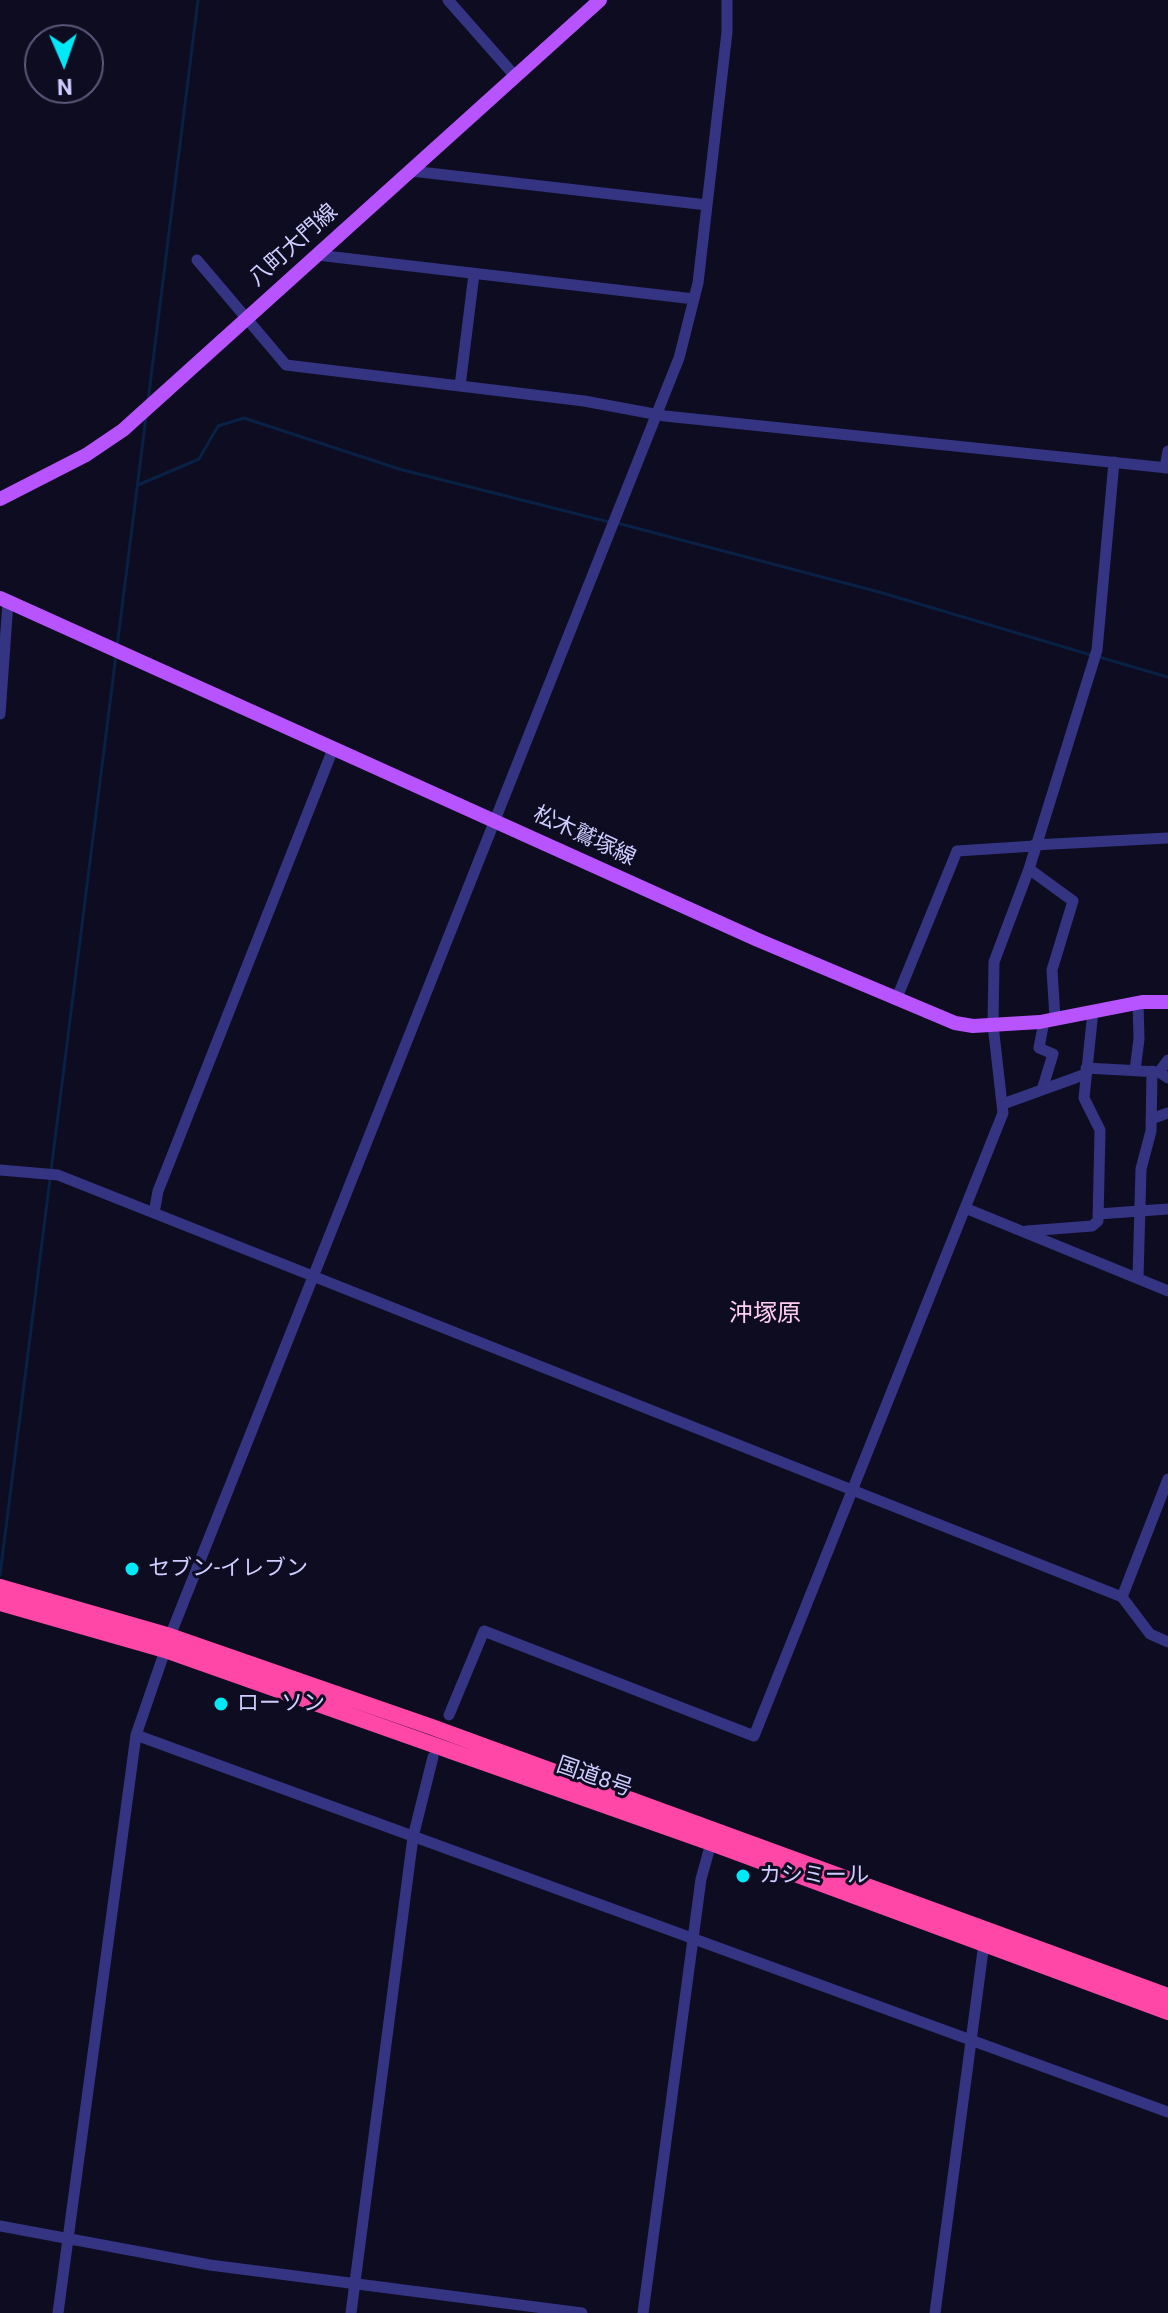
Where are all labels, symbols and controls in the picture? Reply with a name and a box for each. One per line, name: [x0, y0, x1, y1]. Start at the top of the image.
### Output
north arrow: [24, 24, 104, 104]
text: N: [57, 74, 73, 99]
street label: 八町大門線: [244, 199, 344, 293]
street label: 松木鷲塚線: [529, 802, 639, 872]
district label: 沖塚原: [729, 1301, 801, 1329]
place label: セブン-イレブン: [148, 1556, 308, 1582]
marker: セブン-イレブン: [123, 1560, 141, 1578]
place label: ローソン: [237, 1691, 325, 1717]
marker: ローソン: [212, 1695, 230, 1713]
street label: 国道8号: [553, 1753, 635, 1803]
place label: カシミール: [759, 1863, 869, 1889]
marker: カシミール: [734, 1867, 752, 1885]

